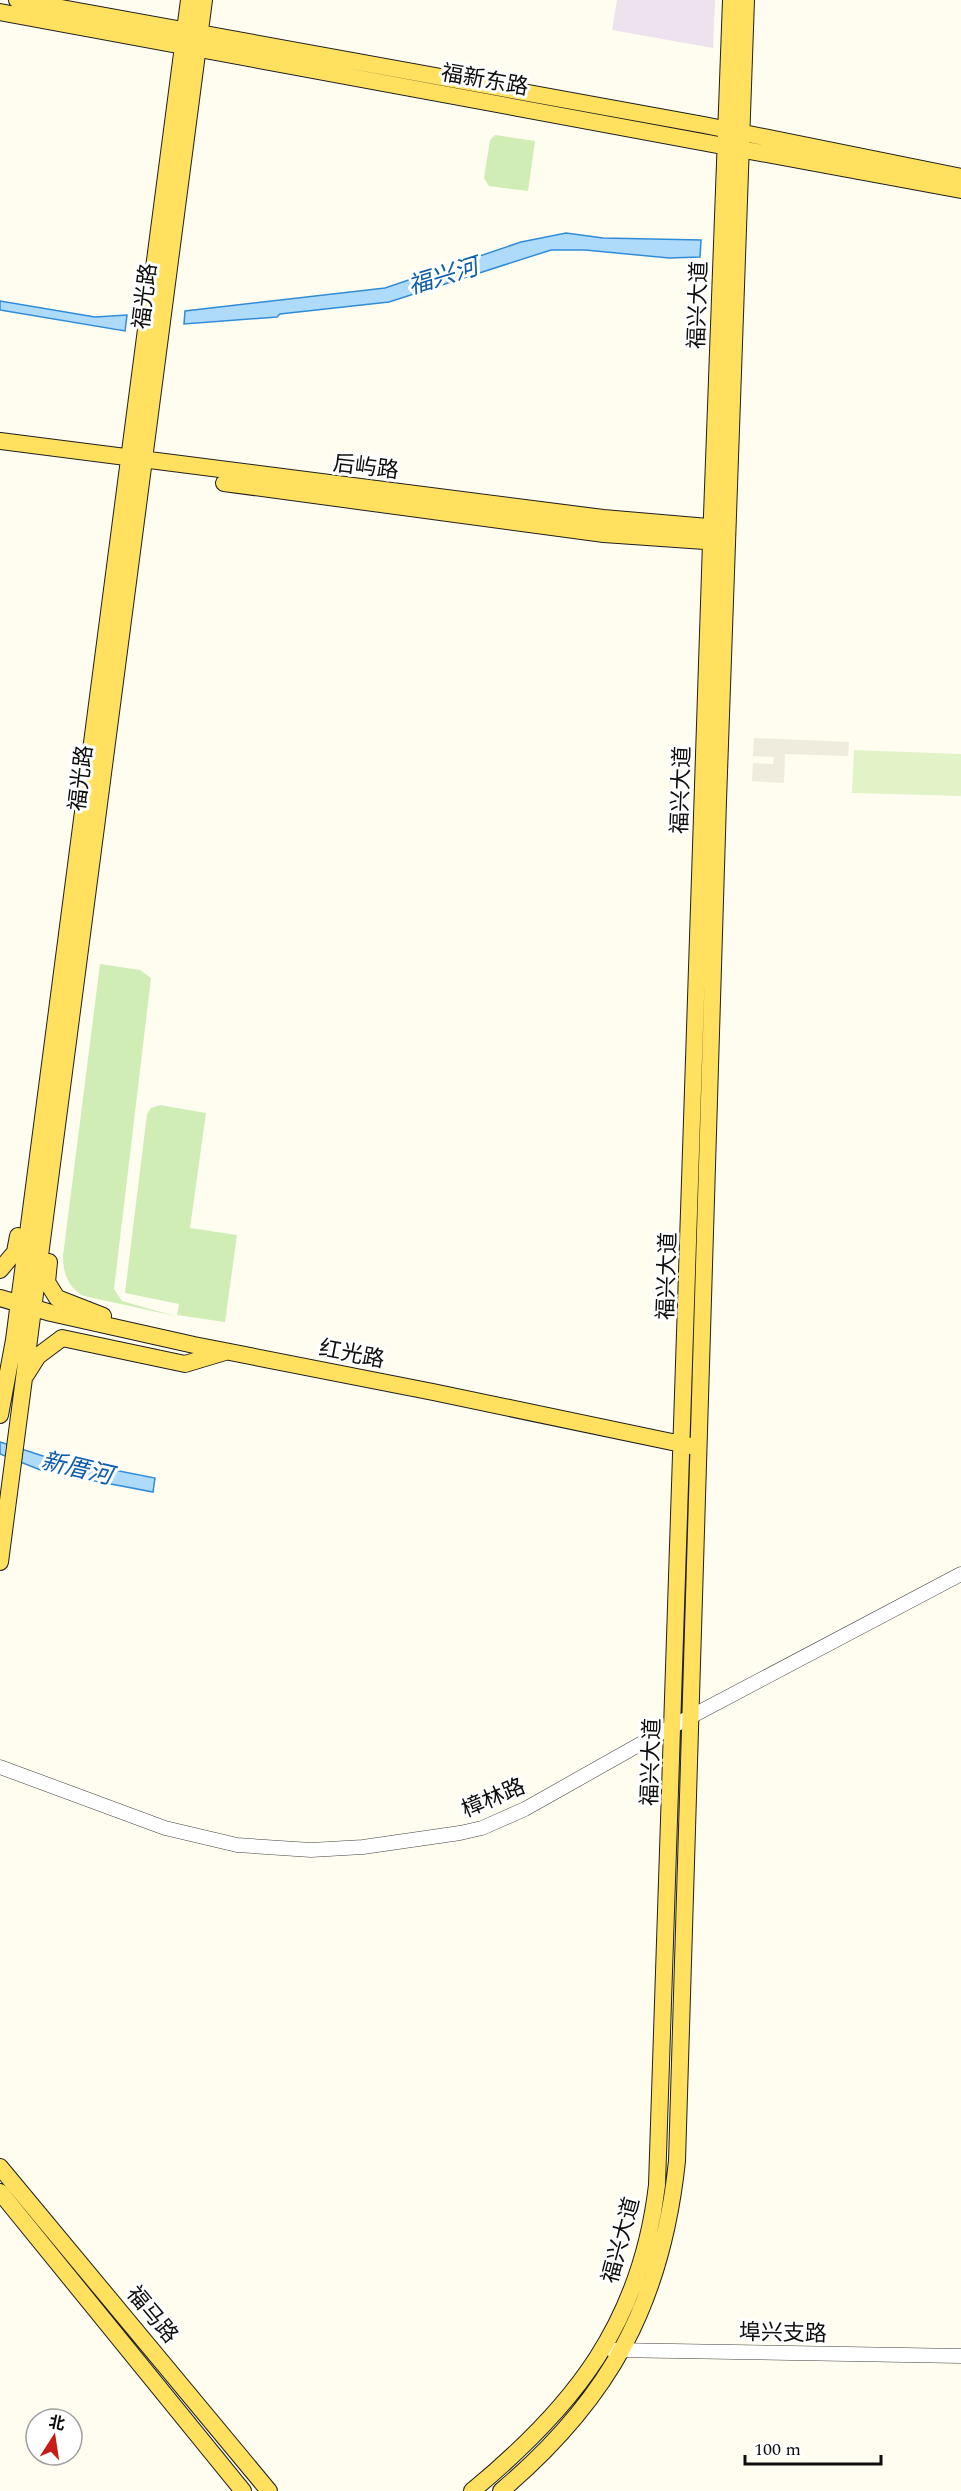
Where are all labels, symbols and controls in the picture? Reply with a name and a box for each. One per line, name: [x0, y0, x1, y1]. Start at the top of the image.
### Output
street label: 福新东路: [439, 57, 531, 104]
water label: 福兴河: [404, 248, 487, 305]
street label: 福兴大道: [680, 260, 717, 350]
street label: 福光路: [125, 261, 166, 331]
street label: 后屿路: [331, 447, 401, 488]
street label: 福光路: [61, 743, 102, 813]
street label: 福兴大道: [663, 745, 700, 835]
street label: 福兴大道: [649, 1231, 686, 1321]
street label: 红光路: [316, 1332, 387, 1377]
water label: 新厝河: [38, 1443, 120, 1496]
street label: 福兴大道: [633, 1717, 670, 1807]
street label: 樟林路: [457, 1770, 530, 1826]
street label: 福兴大道: [594, 2194, 649, 2287]
street label: 福马路: [118, 2279, 186, 2351]
street label: 埠兴支路: [739, 2316, 827, 2351]
north arrow: [24, 2407, 84, 2467]
text: 北: [47, 2410, 67, 2437]
scale bar: [745, 2428, 882, 2466]
text: 100 m: [754, 2436, 801, 2463]

